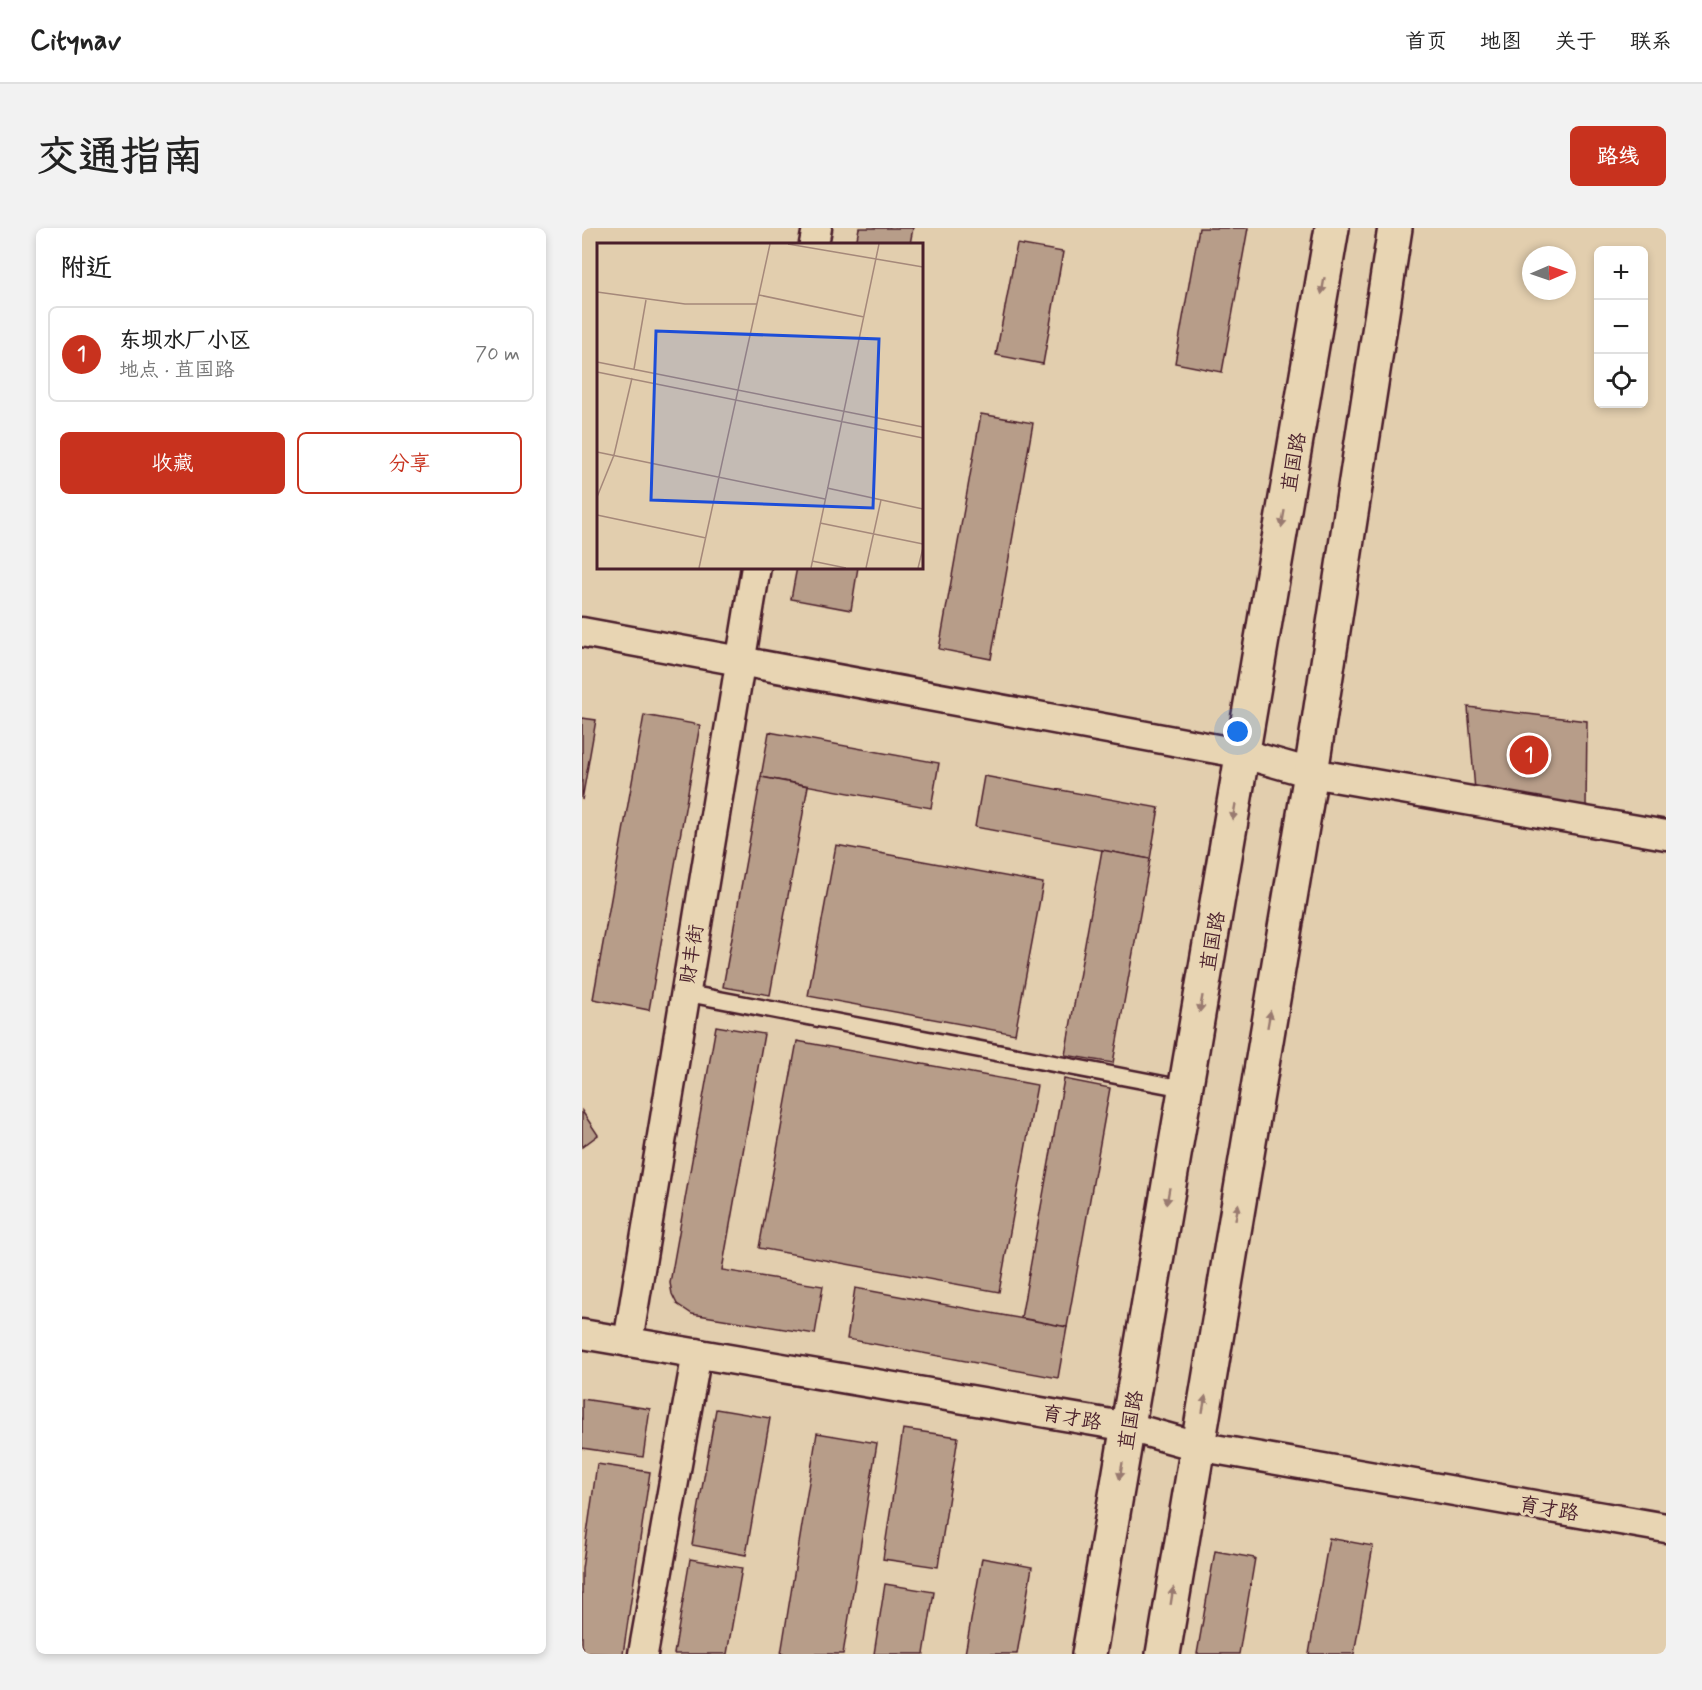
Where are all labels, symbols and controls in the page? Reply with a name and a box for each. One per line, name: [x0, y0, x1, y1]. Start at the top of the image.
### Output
text: Citynav: [30, 23, 121, 60]
text: 首页: [1405, 28, 1447, 56]
text: 地图: [1480, 28, 1522, 56]
text: 关于: [1555, 28, 1597, 56]
text: 联系: [1630, 28, 1672, 56]
button: 路线: [1570, 126, 1666, 186]
text: 交通指南: [36, 131, 204, 186]
inset map: [597, 243, 922, 568]
north arrow: [1522, 246, 1576, 300]
map controls: [1594, 246, 1648, 408]
button: +: [1594, 246, 1648, 300]
text: 附近: [60, 252, 112, 286]
one-way arrow: [1318, 276, 1327, 295]
button: −: [1594, 300, 1648, 354]
text: 东坝水厂小区: [119, 327, 251, 355]
text: 1: [77, 341, 86, 368]
text: 70 m: [475, 341, 520, 368]
button: locate: [1594, 354, 1648, 408]
text: 地点 · 苴国路: [119, 357, 234, 384]
street label: 苴国路: [1276, 429, 1313, 494]
button: 收藏: [60, 432, 285, 494]
button: 分享: [297, 432, 522, 494]
one-way arrow: [1279, 510, 1288, 529]
your location: [1223, 717, 1252, 746]
pin: 1: [1510, 732, 1548, 778]
one-way arrow: [1229, 802, 1238, 821]
street label: 苴国路: [1195, 908, 1232, 973]
street label: 财丰街: [674, 922, 711, 986]
one-way arrow: [1197, 995, 1206, 1014]
one-way arrow: [1265, 1010, 1274, 1029]
one-way arrow: [1164, 1187, 1173, 1206]
one-way arrow: [1233, 1202, 1242, 1221]
street label: 苴国路: [1113, 1387, 1150, 1452]
one-way arrow: [1200, 1394, 1209, 1413]
street label: 育才路: [1040, 1400, 1105, 1437]
one-way arrow: [1116, 1462, 1125, 1481]
street label: 育才路: [1517, 1491, 1582, 1528]
one-way arrow: [1168, 1587, 1177, 1606]

